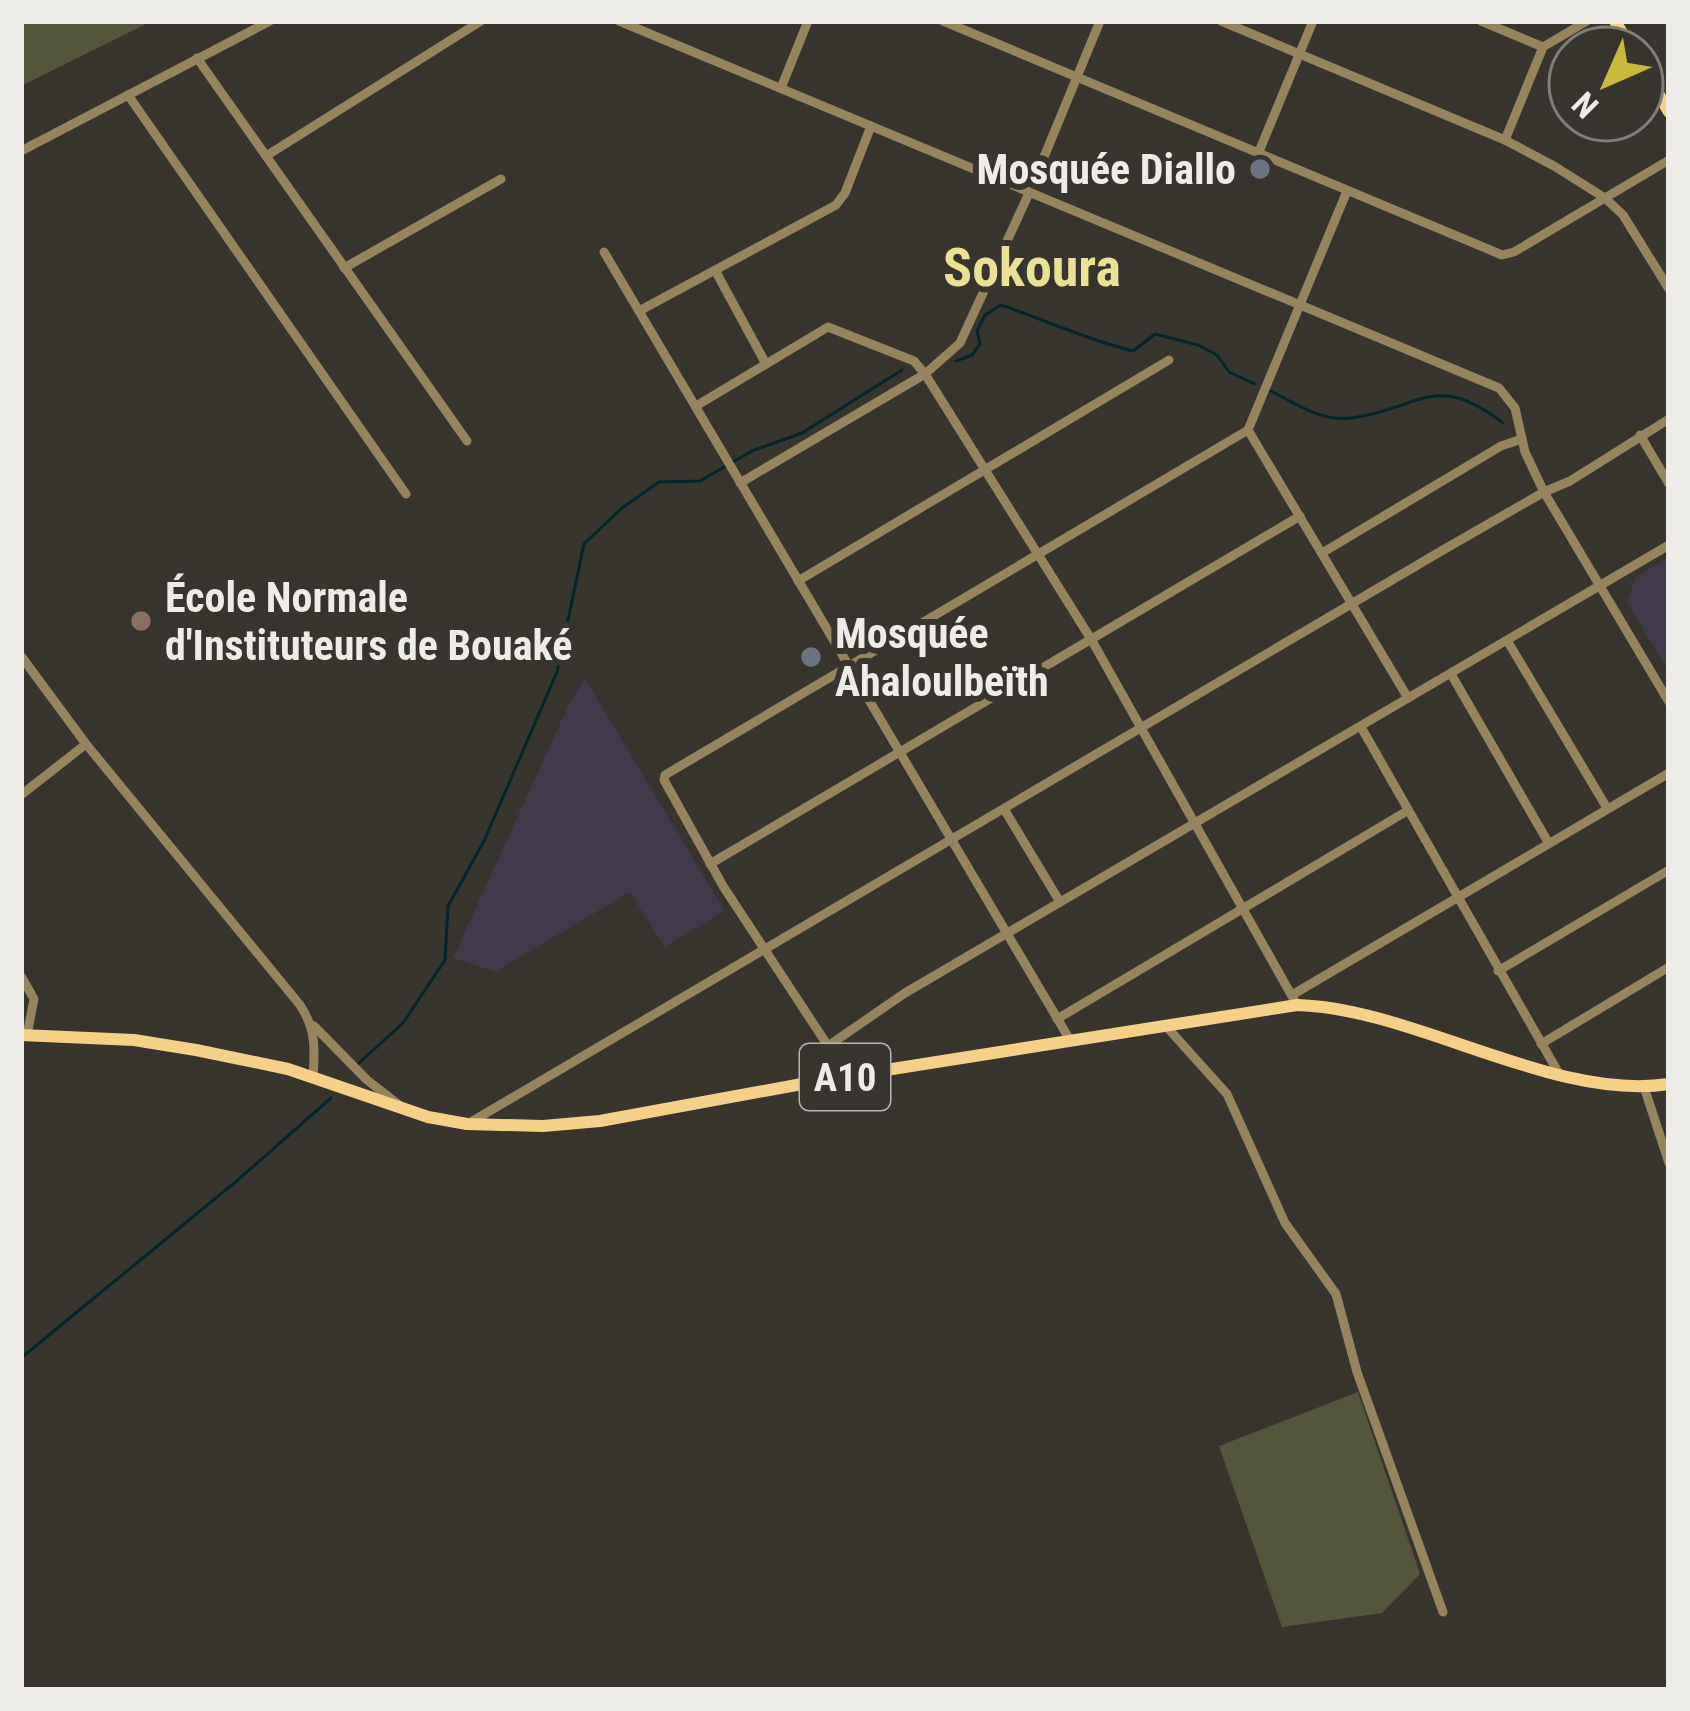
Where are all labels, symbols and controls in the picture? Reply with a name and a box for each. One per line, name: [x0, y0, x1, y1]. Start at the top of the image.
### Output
north arrow: [1546, 24, 1666, 144]
text: N: [1564, 84, 1606, 126]
place label: Mosquée Diallo: [977, 145, 1236, 194]
marker: Mosquée Diallo: [1247, 156, 1273, 182]
district label: Sokoura: [943, 236, 1121, 299]
place label: École Normale d'Instituteurs de Bouaké: [165, 573, 572, 670]
marker: École Normale d'Instituteurs de Bouaké: [128, 608, 154, 634]
place label: Mosquée Ahaloulbeïth: [835, 609, 1049, 706]
marker: Mosquée Ahaloulbeïth: [798, 644, 824, 670]
road number: A10: [800, 1044, 890, 1110]

